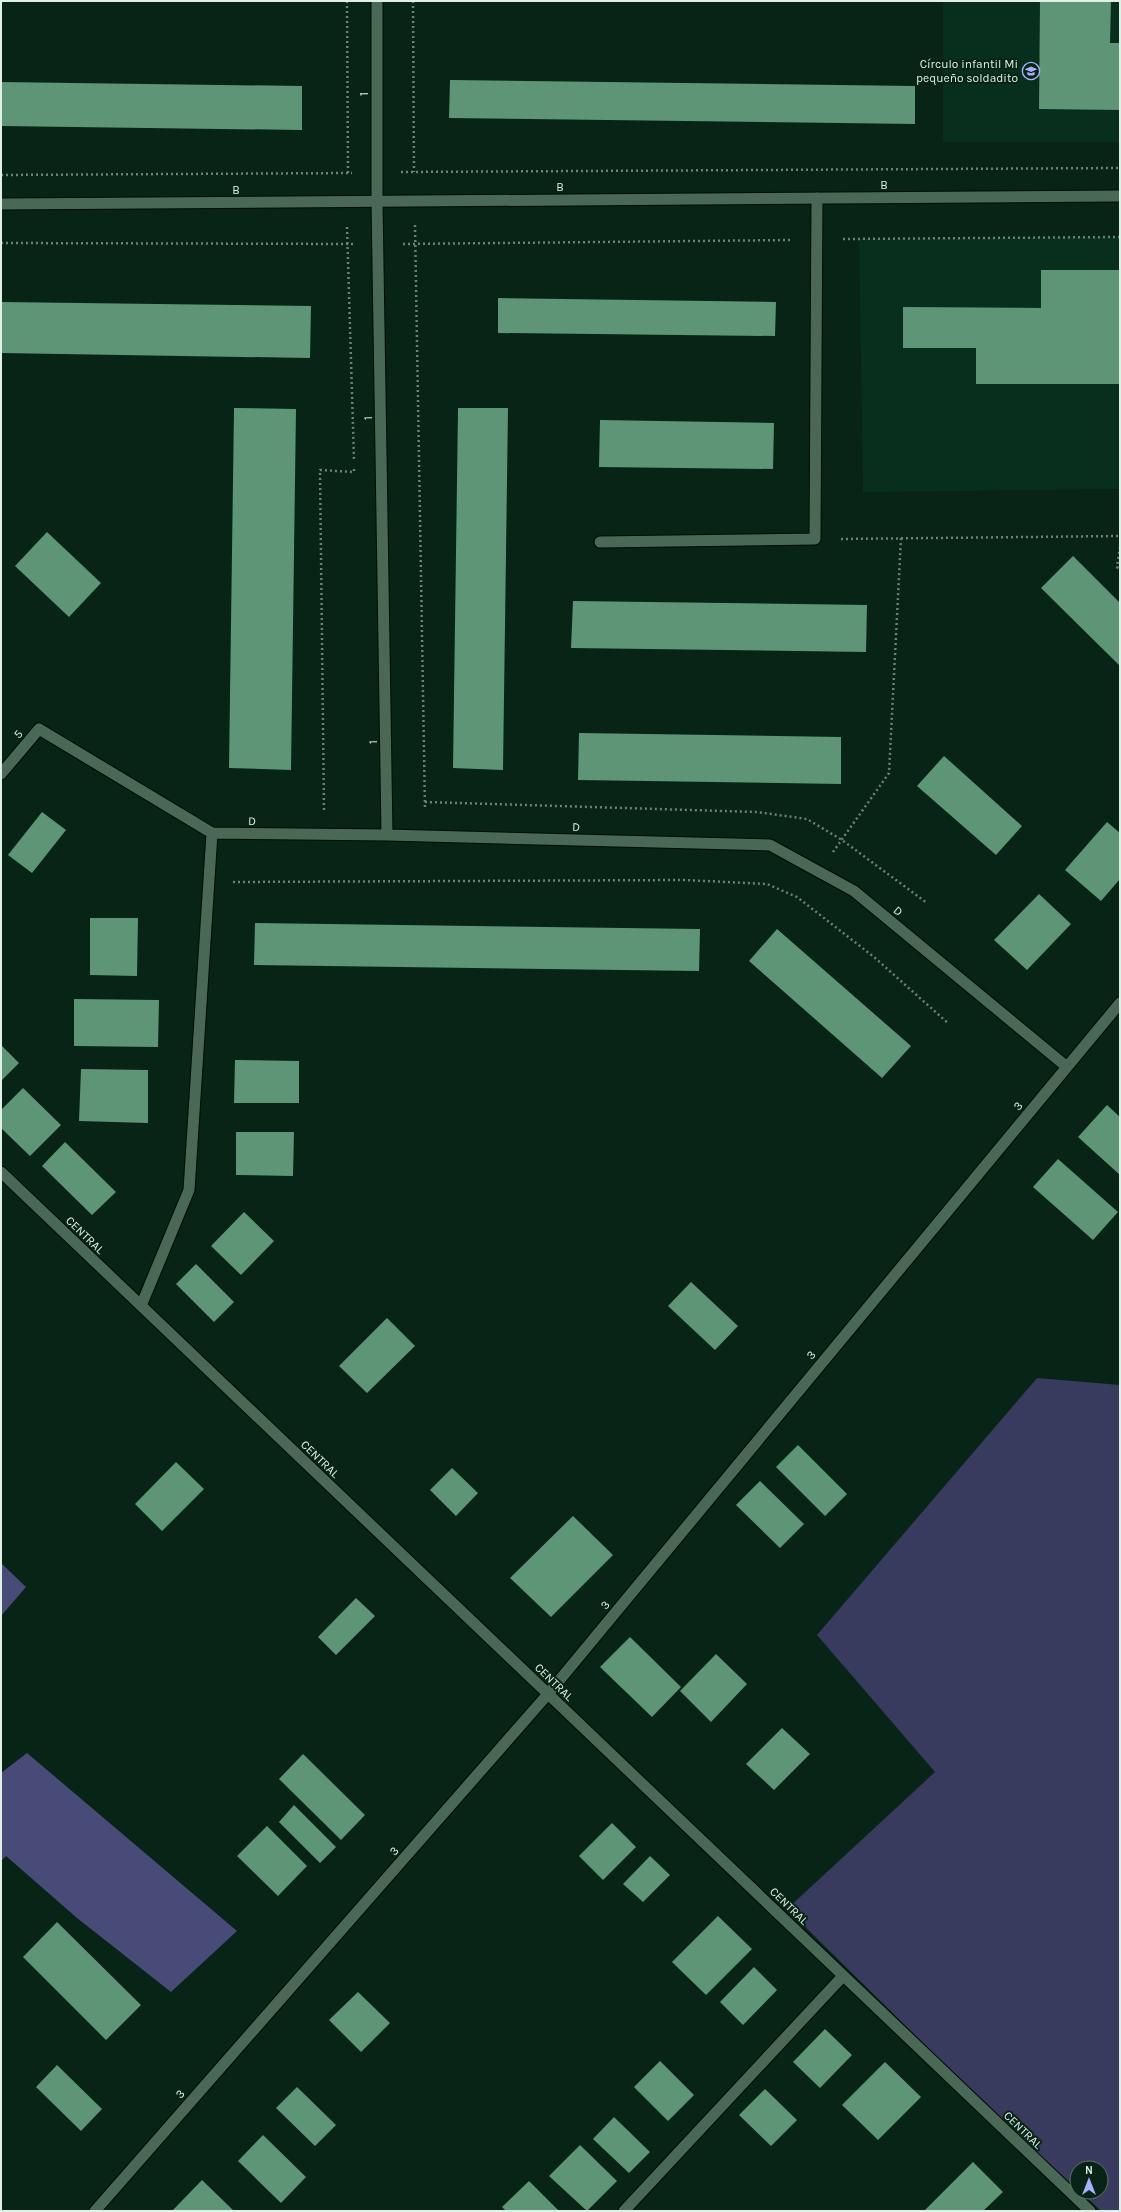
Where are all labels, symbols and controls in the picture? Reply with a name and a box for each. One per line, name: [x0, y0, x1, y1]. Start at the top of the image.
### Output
place label: Círculo infantil Mi pequeño soldadito: [916, 57, 1018, 85]
school or university icon: Círculo infantil Mi pequeño soldadito: [1021, 61, 1041, 81]
street label: 1: [357, 92, 371, 96]
street label: B: [880, 178, 888, 192]
street label: B: [556, 180, 564, 194]
street label: B: [232, 183, 240, 197]
street label: 1: [361, 416, 375, 420]
street label: 5: [10, 727, 26, 741]
street label: 1: [366, 740, 380, 744]
street label: D: [248, 814, 256, 828]
street label: D: [572, 820, 580, 834]
street label: D: [890, 903, 906, 919]
street label: 3: [1010, 1099, 1026, 1113]
street label: CENTRAL: [63, 1213, 107, 1257]
street label: 3: [803, 1348, 819, 1362]
street label: CENTRAL: [298, 1437, 342, 1481]
street label: 3: [597, 1598, 613, 1612]
street label: CENTRAL: [532, 1660, 576, 1704]
street label: 3: [386, 1844, 402, 1858]
street label: CENTRAL: [767, 1884, 811, 1928]
street label: 3: [172, 2087, 188, 2101]
street label: CENTRAL: [1001, 2108, 1045, 2152]
north arrow: [1069, 2160, 1109, 2200]
text: N: [1085, 2164, 1093, 2177]

